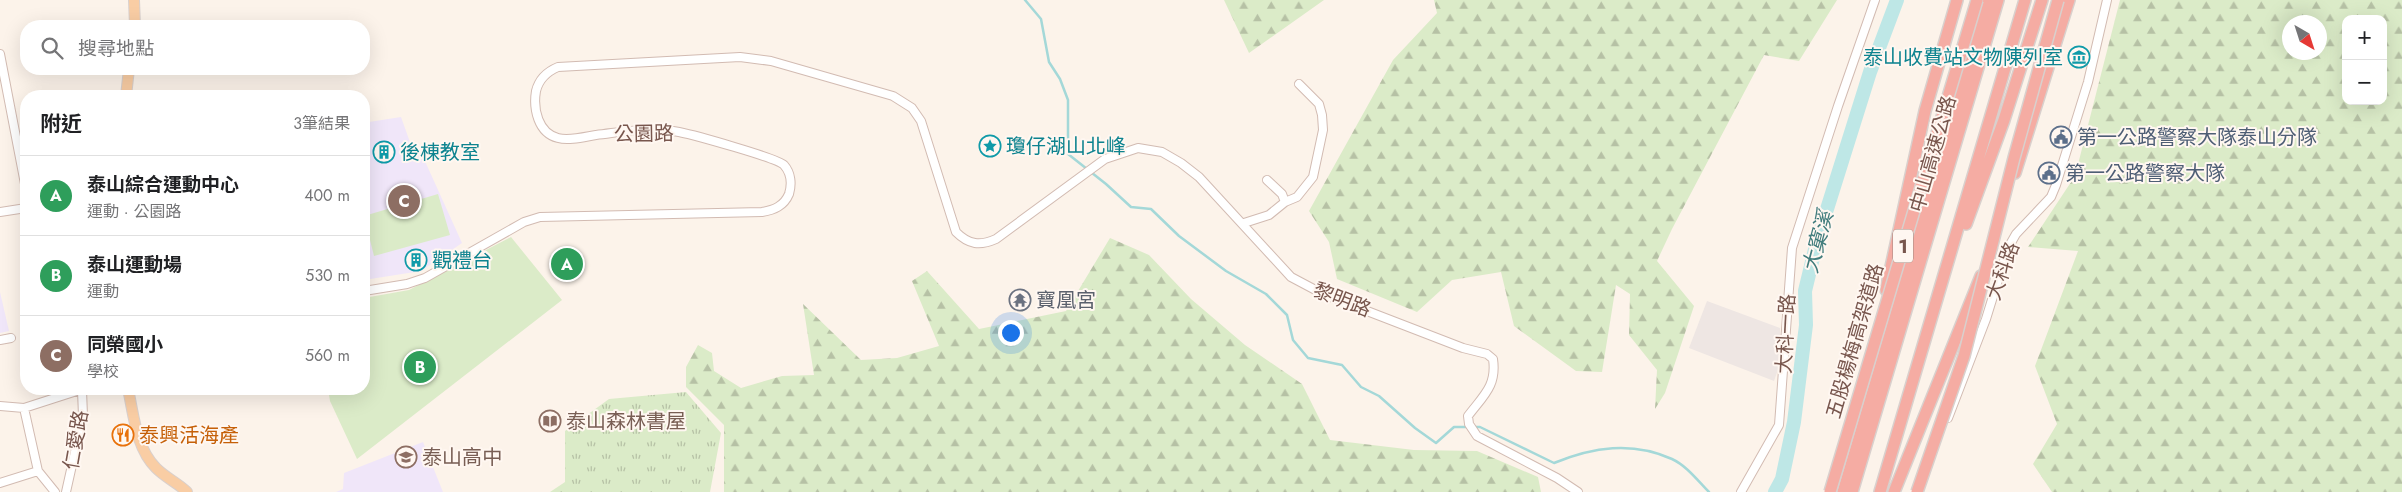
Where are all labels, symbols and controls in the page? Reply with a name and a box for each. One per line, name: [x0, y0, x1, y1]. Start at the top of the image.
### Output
north arrow: [2282, 15, 2327, 60]
map controls: [2342, 15, 2387, 105]
button: +: [2342, 15, 2387, 60]
search box: [20, 20, 370, 75]
icon: search: [38, 34, 66, 62]
text: 搜尋地點: [78, 35, 154, 62]
place label: 泰山收費站文物陳列室: [1863, 43, 2063, 72]
museum icon: 泰山收費站文物陳列室: [2067, 45, 2091, 69]
button: −: [2342, 60, 2387, 105]
street label: 中山高速公路: [1903, 92, 1963, 216]
text: 附近: [40, 109, 82, 139]
text: 3筆結果: [293, 112, 350, 135]
street label: 公園路: [614, 119, 674, 149]
place label: 第一公路警察大隊泰山分隊: [2077, 123, 2317, 152]
public building icon: 第一公路警察大隊泰山分隊: [2049, 125, 2073, 149]
place label: 瓊仔湖山北峰: [1006, 132, 1126, 161]
place icon: 瓊仔湖山北峰: [978, 134, 1002, 158]
place label: 後棟教室: [400, 138, 480, 167]
building icon: 後棟教室: [372, 140, 396, 164]
place label: 第一公路警察大隊: [2065, 159, 2225, 188]
public building icon: 第一公路警察大隊: [2037, 161, 2061, 185]
text: 泰山綜合運動中心: [87, 171, 239, 198]
pin: C: [388, 182, 420, 220]
text: A: [50, 184, 62, 207]
text: 400 m: [304, 184, 350, 207]
text: 運動 · 公園路: [87, 200, 181, 223]
water label: 大窠溪: [1795, 205, 1841, 276]
road number: 1: [1893, 230, 1913, 262]
street label: 大科路: [1979, 238, 2027, 304]
pin: A: [551, 245, 583, 283]
place label: 觀禮台: [432, 246, 492, 275]
building icon: 觀禮台: [404, 248, 428, 272]
text: 泰山運動場: [87, 251, 182, 278]
street label: 五股楊梅高架道路: [1819, 260, 1891, 422]
text: B: [51, 264, 61, 287]
text: 530 m: [305, 264, 350, 287]
street label: 黎明路: [1309, 276, 1375, 324]
text: 運動: [87, 280, 119, 303]
place label: 寶凰宮: [1036, 286, 1096, 315]
temple icon: 寶凰宮: [1008, 288, 1032, 312]
street label: 大科一路: [1769, 293, 1803, 375]
your location: [998, 320, 1024, 346]
text: 同榮國小: [87, 331, 163, 358]
text: C: [50, 344, 62, 367]
text: 560 m: [305, 344, 350, 367]
pin: B: [404, 348, 436, 386]
text: 學校: [87, 360, 119, 383]
place label: 泰山森林書屋: [566, 407, 686, 436]
street label: 仁愛路: [57, 408, 95, 472]
library icon: 泰山森林書屋: [538, 409, 562, 433]
place label: 泰興活海產: [139, 421, 239, 450]
restaurant icon: 泰興活海產: [111, 423, 135, 447]
place label: 泰山高中: [422, 443, 502, 472]
school or university icon: 泰山高中: [394, 445, 418, 469]

